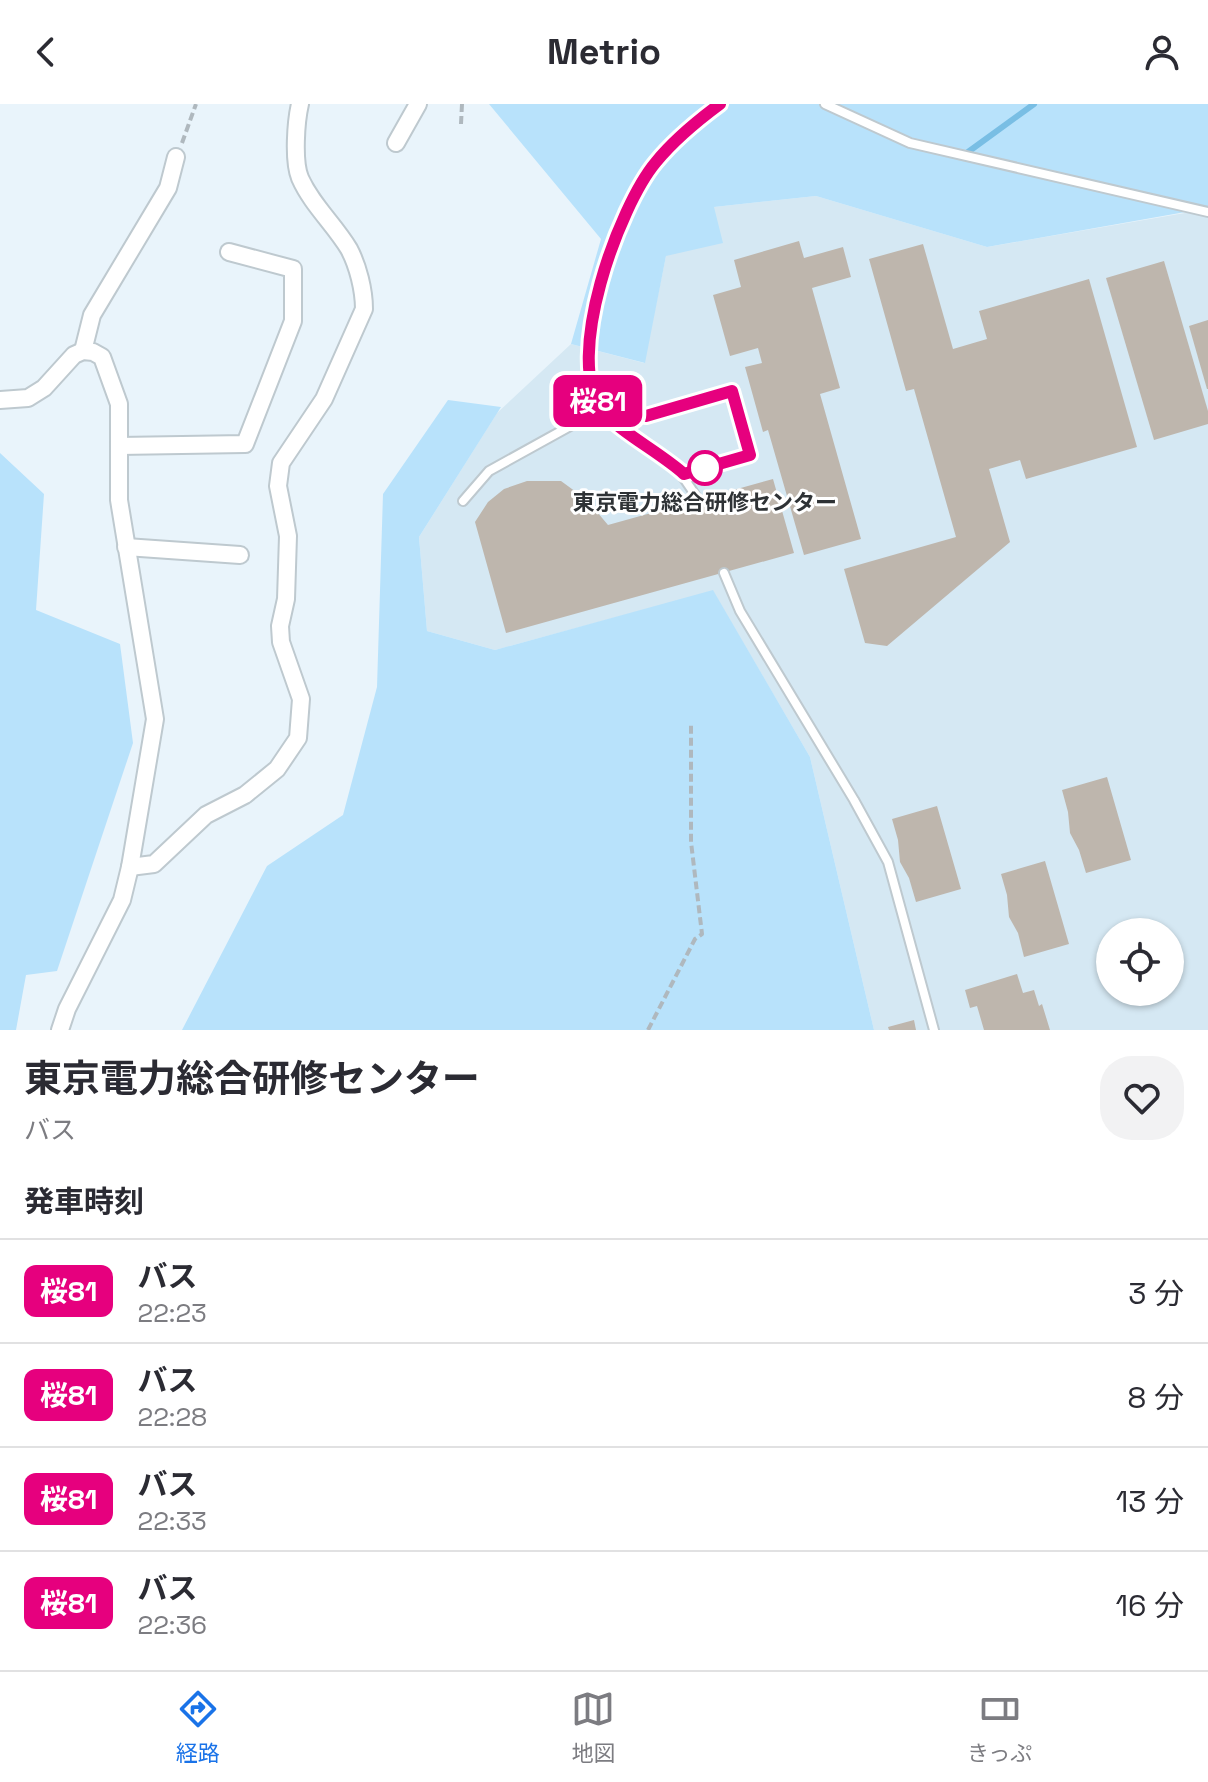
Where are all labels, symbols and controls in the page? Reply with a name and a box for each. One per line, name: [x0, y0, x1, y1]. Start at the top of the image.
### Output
text: Metrio: [547, 29, 661, 75]
icon: back: [24, 30, 68, 74]
icon: person: [1140, 30, 1184, 74]
line badge: 桜81: [552, 375, 644, 427]
text: 桜81: [569, 383, 627, 419]
marker: 東京電力総合研修センター: [688, 451, 722, 485]
place label: 東京電力総合研修センター: [573, 488, 837, 516]
map controls: [1096, 918, 1184, 1006]
button: locate: [1096, 918, 1184, 1006]
text: 東京電力総合研修センター: [24, 1055, 480, 1103]
button: heart: [1100, 1056, 1184, 1140]
text: バス: [24, 1113, 76, 1147]
text: 発車時刻: [24, 1182, 144, 1221]
text: バス: [137, 1257, 197, 1296]
text: 桜81: [40, 1273, 97, 1309]
text: 3 分: [1128, 1274, 1184, 1313]
text: 22:23: [137, 1296, 207, 1330]
text: バス: [137, 1361, 197, 1400]
text: 桜81: [40, 1377, 97, 1413]
text: 8 分: [1128, 1378, 1184, 1417]
text: 22:28: [137, 1400, 207, 1434]
text: バス: [137, 1465, 197, 1504]
text: 桜81: [40, 1481, 97, 1517]
text: 13 分: [1116, 1482, 1184, 1521]
text: 22:33: [137, 1504, 207, 1538]
text: バス: [137, 1569, 197, 1608]
text: 桜81: [40, 1585, 97, 1621]
text: 16 分: [1115, 1586, 1184, 1625]
text: 22:36: [137, 1608, 207, 1642]
tab: 経路: [176, 1687, 220, 1767]
tab: 地図: [571, 1687, 615, 1767]
tab: きっぷ: [967, 1687, 1032, 1767]

